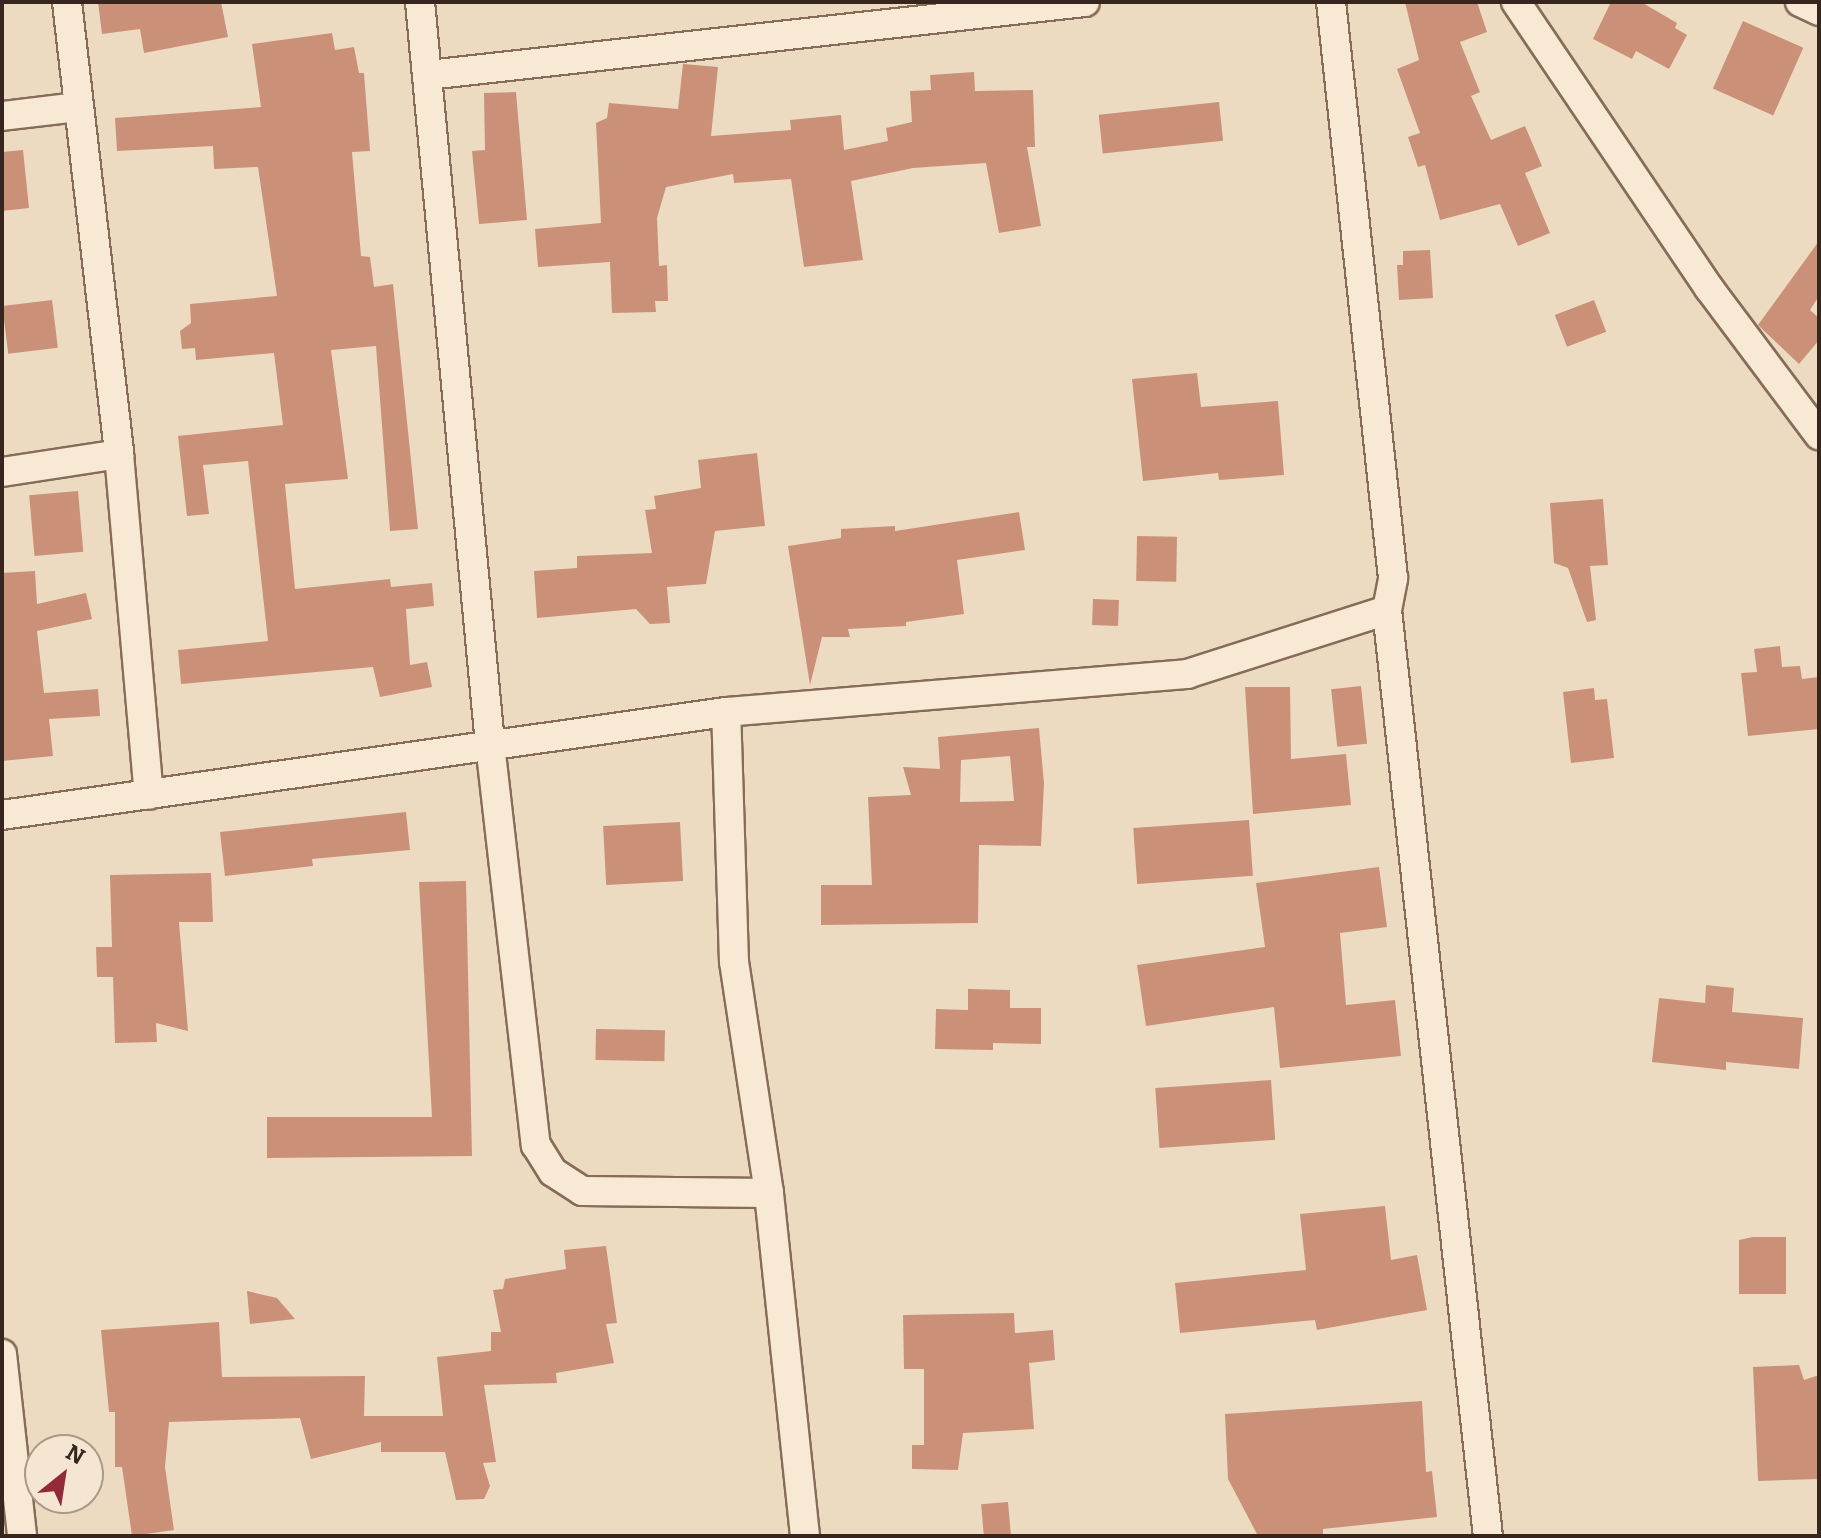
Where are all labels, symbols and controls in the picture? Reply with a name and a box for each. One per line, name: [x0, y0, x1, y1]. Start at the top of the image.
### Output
north arrow: [24, 1434, 104, 1514]
text: N: [61, 1439, 89, 1470]

